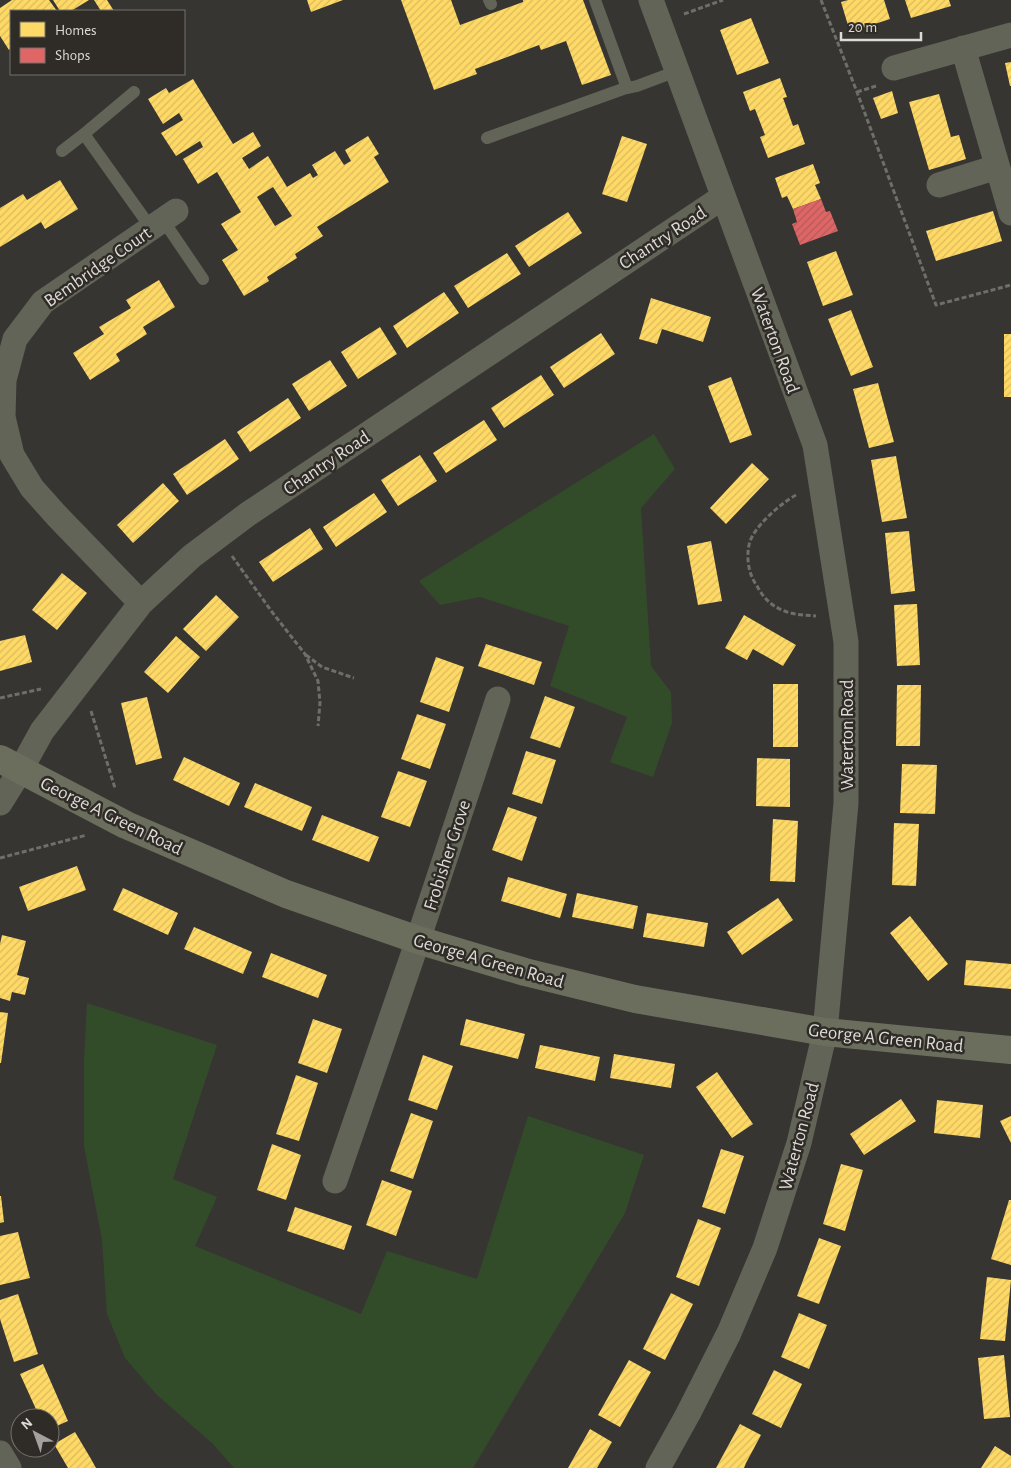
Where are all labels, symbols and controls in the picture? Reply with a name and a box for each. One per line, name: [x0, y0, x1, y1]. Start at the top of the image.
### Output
legend: [10, 10, 185, 75]
scale bar: [841, 10, 921, 42]
text: 20 m: [848, 20, 877, 35]
text: Homes: [55, 23, 97, 38]
text: Shops: [55, 48, 90, 63]
street label: Chantry Road: [616, 203, 710, 273]
street label: Bembridge Court: [41, 223, 155, 311]
street label: Waterton Road: [747, 285, 803, 396]
street label: Chantry Road: [280, 427, 374, 499]
street label: Waterton Road: [838, 679, 857, 791]
street label: George A Green Road: [37, 774, 186, 859]
street label: Frobisher Grove: [421, 798, 474, 913]
street label: George A Green Road: [411, 931, 566, 992]
street label: George A Green Road: [807, 1021, 964, 1056]
street label: Waterton Road: [776, 1080, 823, 1192]
north arrow: [10, 1408, 60, 1458]
text: N: [19, 1415, 35, 1432]

